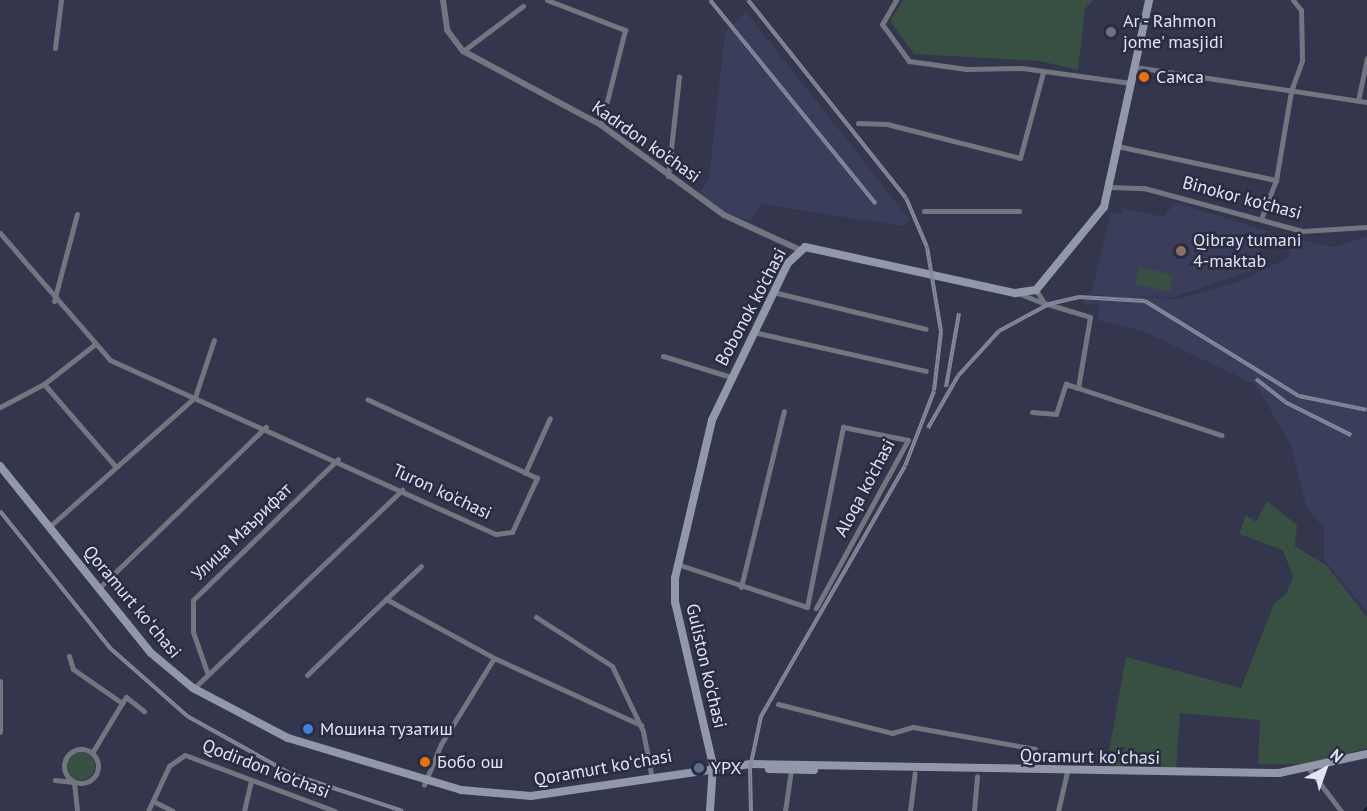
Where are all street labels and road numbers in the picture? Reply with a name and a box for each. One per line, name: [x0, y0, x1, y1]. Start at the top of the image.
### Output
street label: Kadrdon ko'chasi: [588, 97, 704, 187]
street label: Binokor ko'chasi: [1180, 172, 1304, 224]
street label: Bobonok ko'chasi: [711, 244, 791, 370]
street label: Aloqa ko'chasi: [830, 436, 900, 540]
street label: Turon ko'chasi: [389, 460, 495, 524]
street label: Улица Маърифат: [187, 479, 297, 585]
street label: Qoramurt koʻchasi: [79, 541, 185, 663]
street label: Guliston ko'chasi: [681, 602, 731, 730]
street label: Qodirdon ko'chasi: [199, 735, 333, 803]
street label: Qoramurt koʻchasi: [532, 745, 674, 791]
street label: Qoramurt koʻchasi: [1020, 745, 1160, 769]

